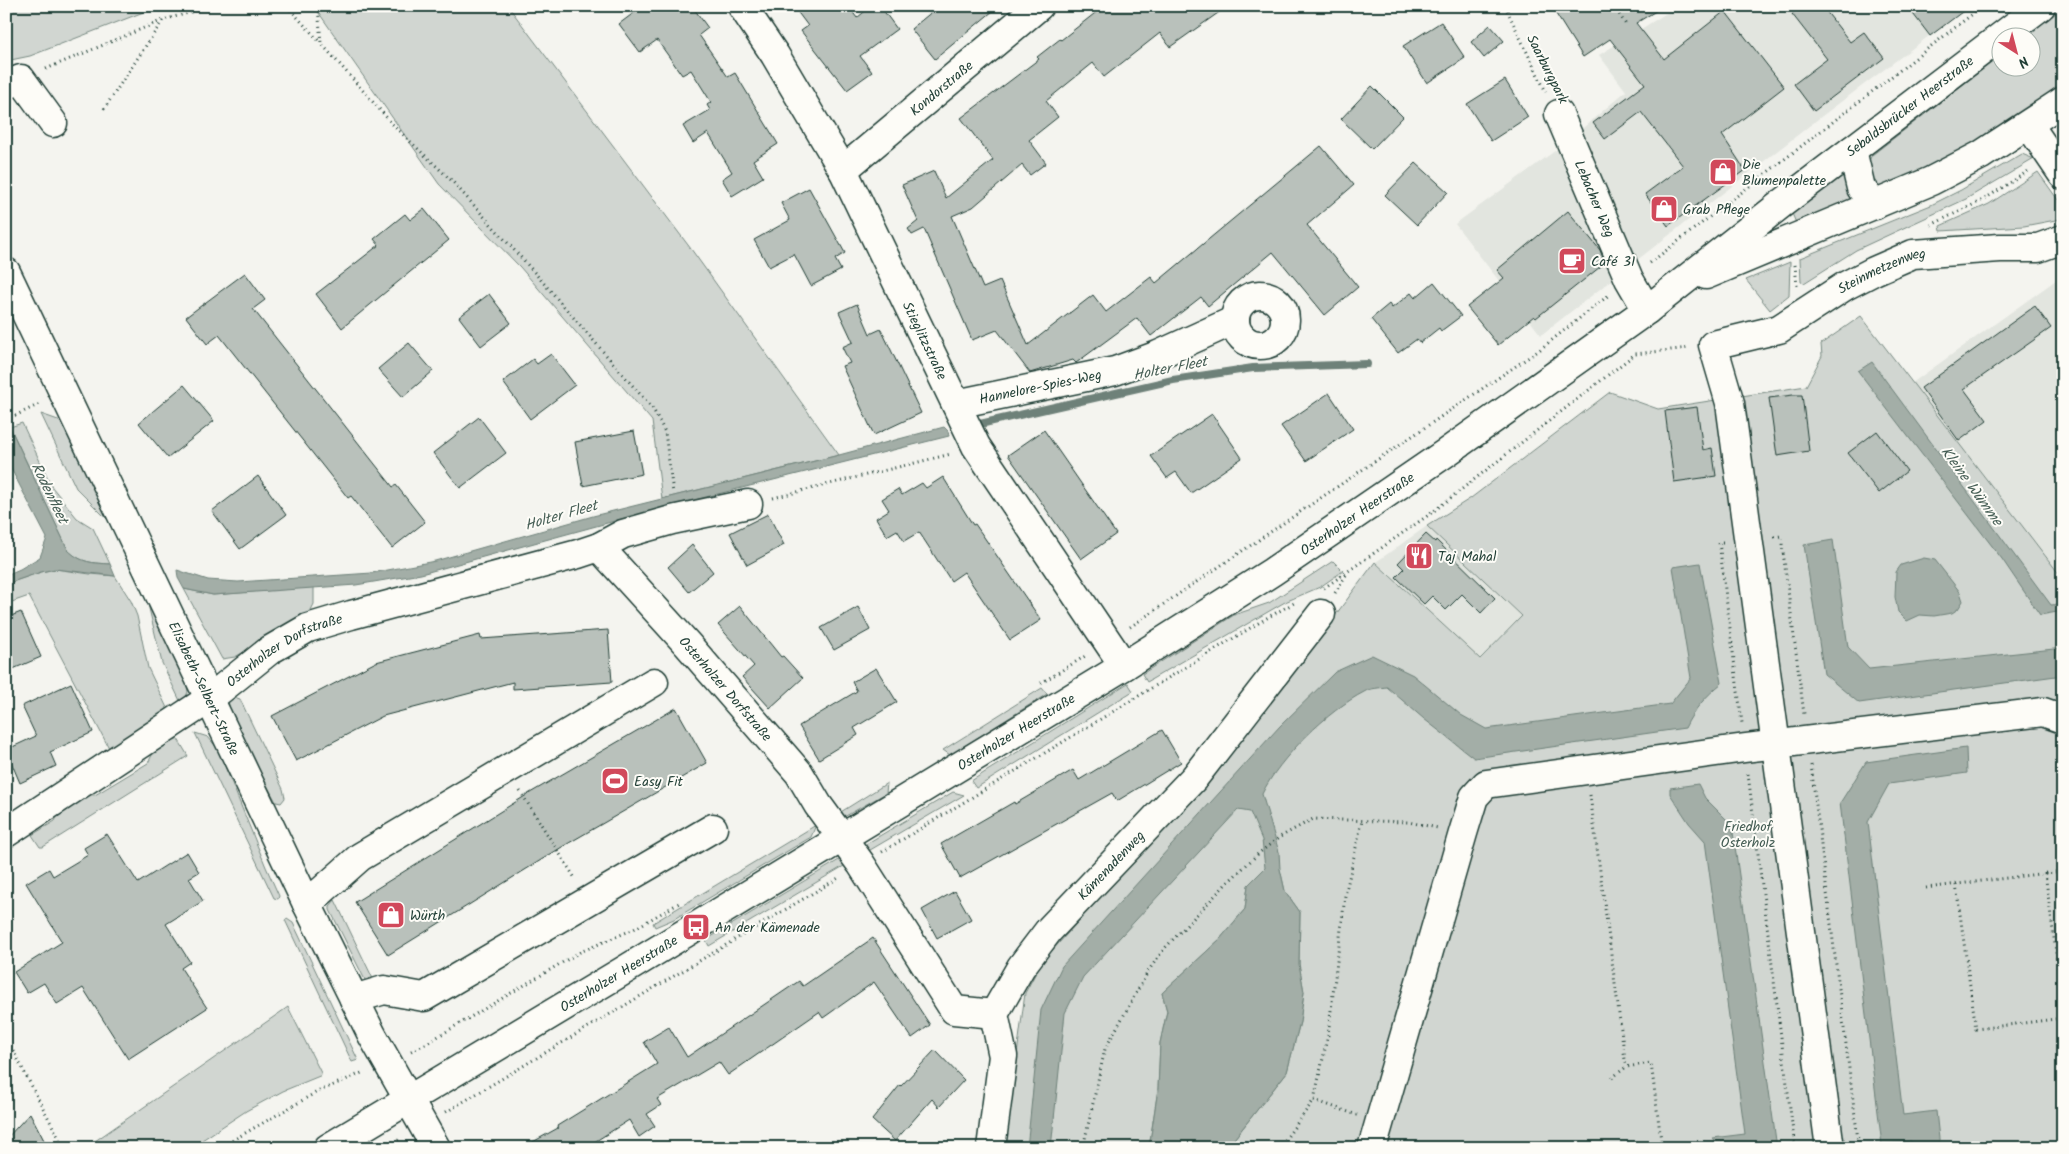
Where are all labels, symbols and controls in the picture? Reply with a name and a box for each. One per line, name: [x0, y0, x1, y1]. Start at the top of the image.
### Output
north arrow: [1992, 28, 2042, 78]
street label: Saarburgpark: [1520, 31, 1574, 108]
street label: Sebaldsbrücker Heerstraße: [1842, 50, 1980, 163]
text: N: [2013, 50, 2033, 73]
street label: Kondorstraße: [905, 55, 979, 122]
place label: Die Blumenpalette: [1742, 154, 1827, 192]
street label: Lebacher Weg: [1568, 157, 1620, 241]
shop icon: Die Blumenpalette: [1708, 157, 1738, 187]
shop icon: Grab Pflege: [1649, 194, 1679, 224]
place label: Grab Pflege: [1683, 199, 1751, 221]
street label: Steinmetzenweg: [1833, 243, 1926, 300]
cafe icon: Café 31: [1557, 246, 1587, 276]
place label: Café 31: [1591, 251, 1635, 273]
street label: Stieglitzstraße: [896, 298, 953, 385]
water label: Holter Fleet: [1131, 350, 1211, 388]
street label: Hannelore-Spies-Weg: [977, 364, 1104, 411]
water label: Kleine Wümme: [1934, 442, 2009, 532]
water label: Rodenfleet: [24, 459, 75, 530]
street label: Osterholzer Heerstraße: [1296, 467, 1420, 562]
water label: Holter Fleet: [522, 494, 603, 538]
restaurant icon: Taj Mahal: [1404, 541, 1434, 571]
place label: Taj Mahal: [1438, 546, 1497, 568]
street label: Osterholzer Dorfstraße: [221, 608, 346, 693]
street label: Elisabeth-Selbert-Straße: [162, 618, 245, 760]
street label: Osterholzer Dorfstraße: [673, 632, 777, 747]
street label: Osterholzer Heerstraße: [953, 688, 1080, 777]
sports icon: Easy Fit: [600, 766, 630, 796]
place label: Easy Fit: [634, 771, 684, 793]
park label: Friedhof Osterholz: [1721, 816, 1775, 854]
street label: Kämenadenweg: [1073, 826, 1150, 906]
shop icon: Würth: [376, 900, 406, 930]
place label: Würth: [410, 905, 445, 927]
bus stop icon: An der Kämenade: [681, 912, 711, 942]
place label: An der Kämenade: [715, 917, 820, 939]
street label: Osterholzer Heerstraße: [556, 930, 683, 1019]

